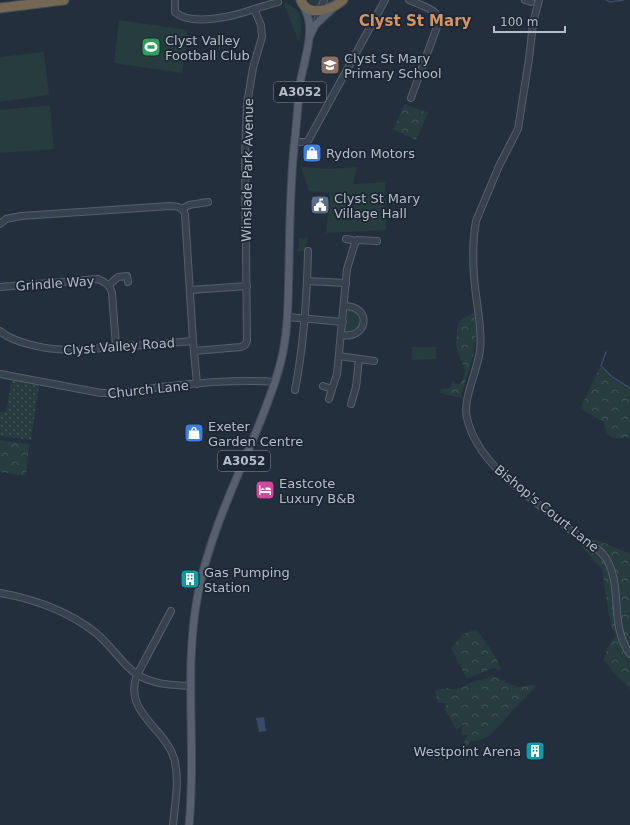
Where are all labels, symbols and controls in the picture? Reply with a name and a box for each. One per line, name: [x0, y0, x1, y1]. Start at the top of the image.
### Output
scale bar: [494, 8, 565, 34]
district label: Clyst St Mary: [359, 12, 472, 30]
text: 100 m: [500, 15, 538, 29]
place label: Clyst Valley Football Club: [165, 33, 250, 63]
sports icon: Clyst Valley Football Club: [140, 36, 162, 58]
place label: Clyst St Mary Primary School: [344, 51, 442, 81]
school or university icon: Clyst St Mary Primary School: [319, 54, 341, 76]
road number: A3052: [274, 82, 326, 102]
street label: Winslade Park Avenue: [239, 98, 256, 242]
shop icon: Rydon Motors: [301, 142, 323, 164]
place label: Rydon Motors: [326, 146, 415, 161]
place label: Clyst St Mary Village Hall: [334, 191, 420, 221]
public building icon: Clyst St Mary Village Hall: [309, 194, 331, 216]
street label: Grindle Way: [15, 273, 95, 294]
street label: Clyst Valley Road: [63, 335, 175, 358]
street label: Church Lane: [107, 378, 189, 401]
place label: Exeter Garden Centre: [208, 419, 303, 449]
shop icon: Exeter Garden Centre: [183, 422, 205, 444]
road number: A3052: [218, 451, 270, 471]
street label: Bishop's Court Lane: [492, 462, 602, 555]
place label: Eastcote Luxury B&B: [279, 476, 355, 506]
hotel icon: Eastcote Luxury B&B: [254, 479, 276, 501]
place label: Gas Pumping Station: [204, 565, 290, 595]
building icon: Gas Pumping Station: [179, 568, 201, 590]
building icon: Westpoint Arena: [524, 740, 546, 762]
place label: Westpoint Arena: [414, 744, 521, 759]

